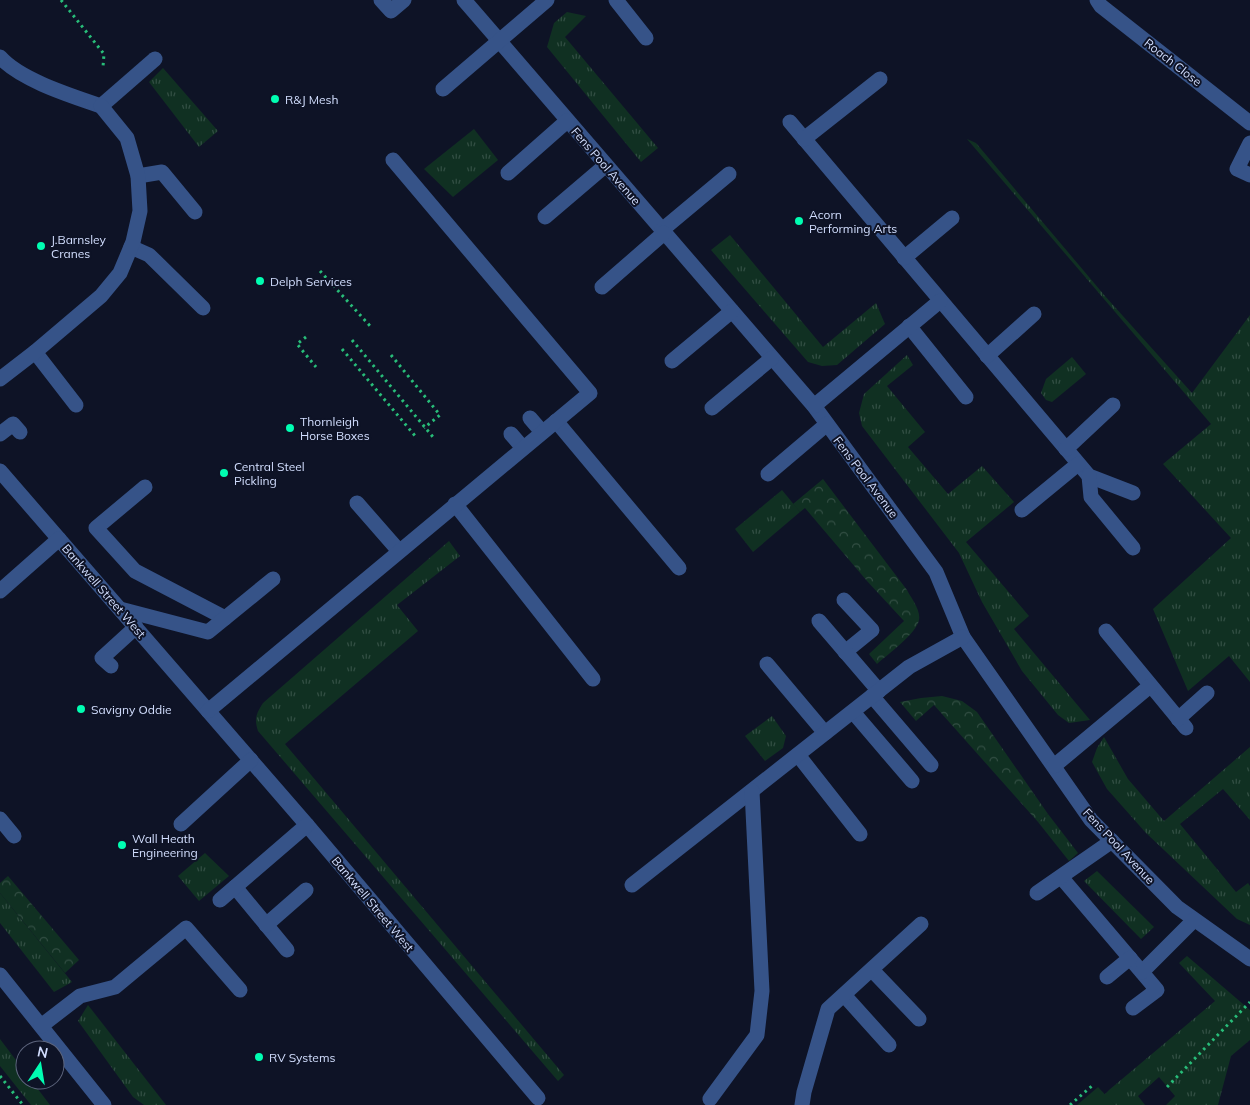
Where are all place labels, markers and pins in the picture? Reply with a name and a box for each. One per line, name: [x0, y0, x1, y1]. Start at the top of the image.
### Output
place label: R&J Mesh: [285, 92, 339, 107]
marker: R&J Mesh: [269, 93, 281, 105]
place label: Acorn Performing Arts: [809, 207, 897, 236]
marker: Acorn Performing Arts: [793, 215, 805, 227]
place label: J.Barnsley Cranes: [51, 232, 107, 261]
marker: J.Barnsley Cranes: [35, 240, 47, 252]
place label: Delph Services: [270, 274, 352, 289]
marker: Delph Services: [254, 275, 266, 287]
place label: Thornleigh Horse Boxes: [300, 414, 370, 443]
marker: Thornleigh Horse Boxes: [284, 422, 296, 434]
place label: Central Steel Pickling: [234, 459, 305, 488]
marker: Central Steel Pickling: [218, 467, 230, 479]
place label: Savigny Oddie: [91, 702, 172, 717]
marker: Savigny Oddie: [75, 703, 87, 715]
place label: Wall Heath Engineering: [132, 831, 198, 860]
marker: Wall Heath Engineering: [116, 839, 128, 851]
place label: RV Systems: [269, 1050, 335, 1065]
marker: RV Systems: [253, 1051, 265, 1063]

